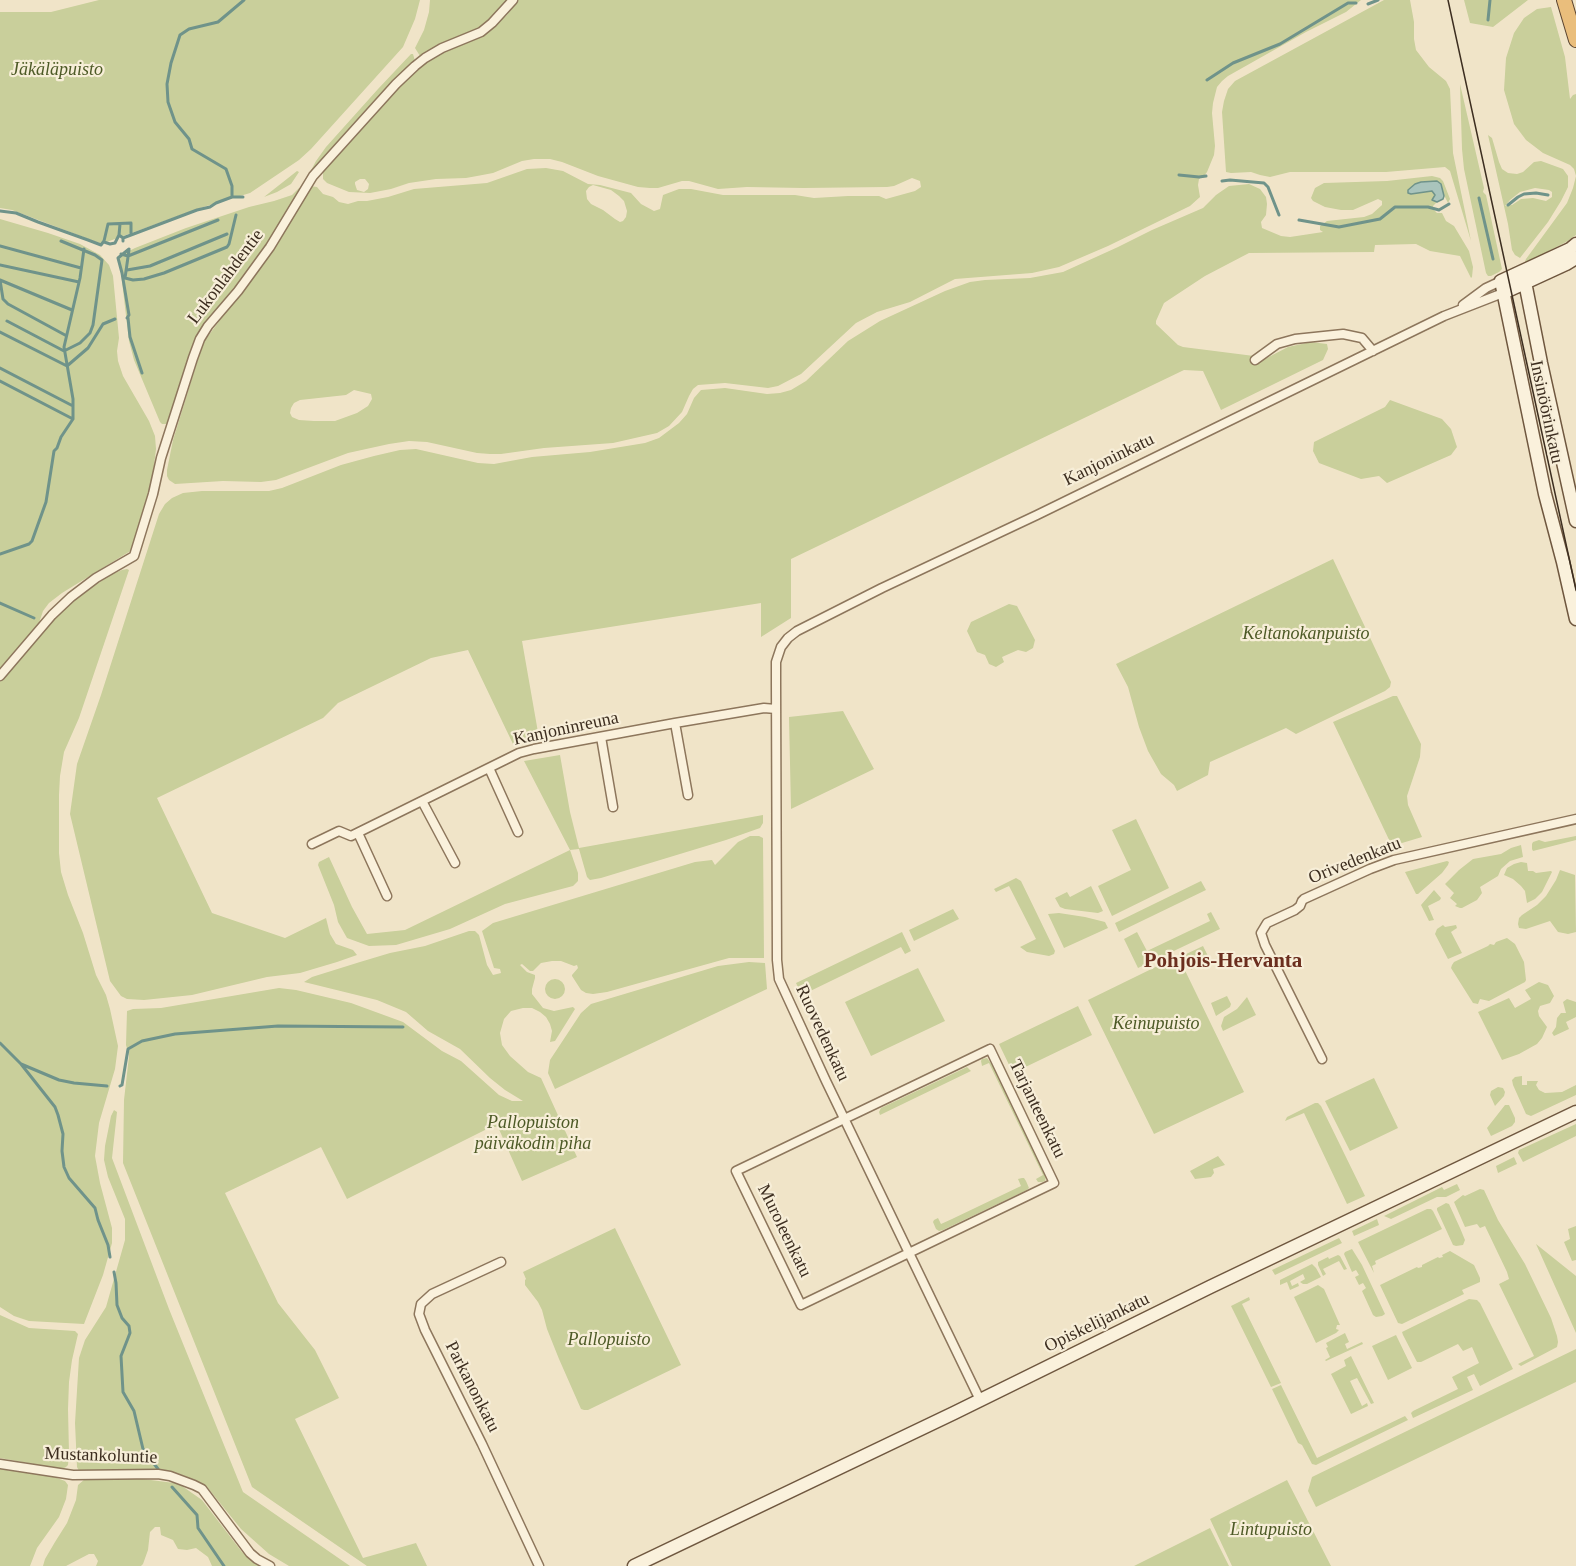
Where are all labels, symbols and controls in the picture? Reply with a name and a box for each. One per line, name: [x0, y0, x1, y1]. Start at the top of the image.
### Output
park label: Jäkäläpuisto: [11, 59, 103, 81]
street label: Lukonlahdentie: [183, 225, 269, 329]
street label: Insinöörinkatu: [1525, 358, 1567, 466]
street label: Kanjoninkatu: [1060, 429, 1158, 491]
park label: Keltanokanpuisto: [1243, 623, 1369, 645]
street label: Kanjoninreuna: [511, 707, 621, 751]
street label: Orivedenkatu: [1306, 833, 1404, 889]
district label: Pohjois-Hervanta: [1144, 949, 1302, 975]
street label: Ruovedenkatu: [790, 981, 854, 1085]
park label: Keinupuisto: [1112, 1013, 1200, 1035]
street label: Tarjanteenkatu: [1004, 1056, 1070, 1162]
park label: Pallopuiston päiväkodin piha: [475, 1112, 591, 1154]
street label: Muroleenkatu: [752, 1181, 816, 1281]
street label: Opiskelijankatu: [1041, 1288, 1153, 1358]
park label: Pallopuisto: [567, 1329, 651, 1351]
street label: Parkanonkatu: [440, 1338, 504, 1436]
street label: Mustankoluntie: [44, 1443, 158, 1469]
park label: Lintupuisto: [1230, 1519, 1312, 1541]

